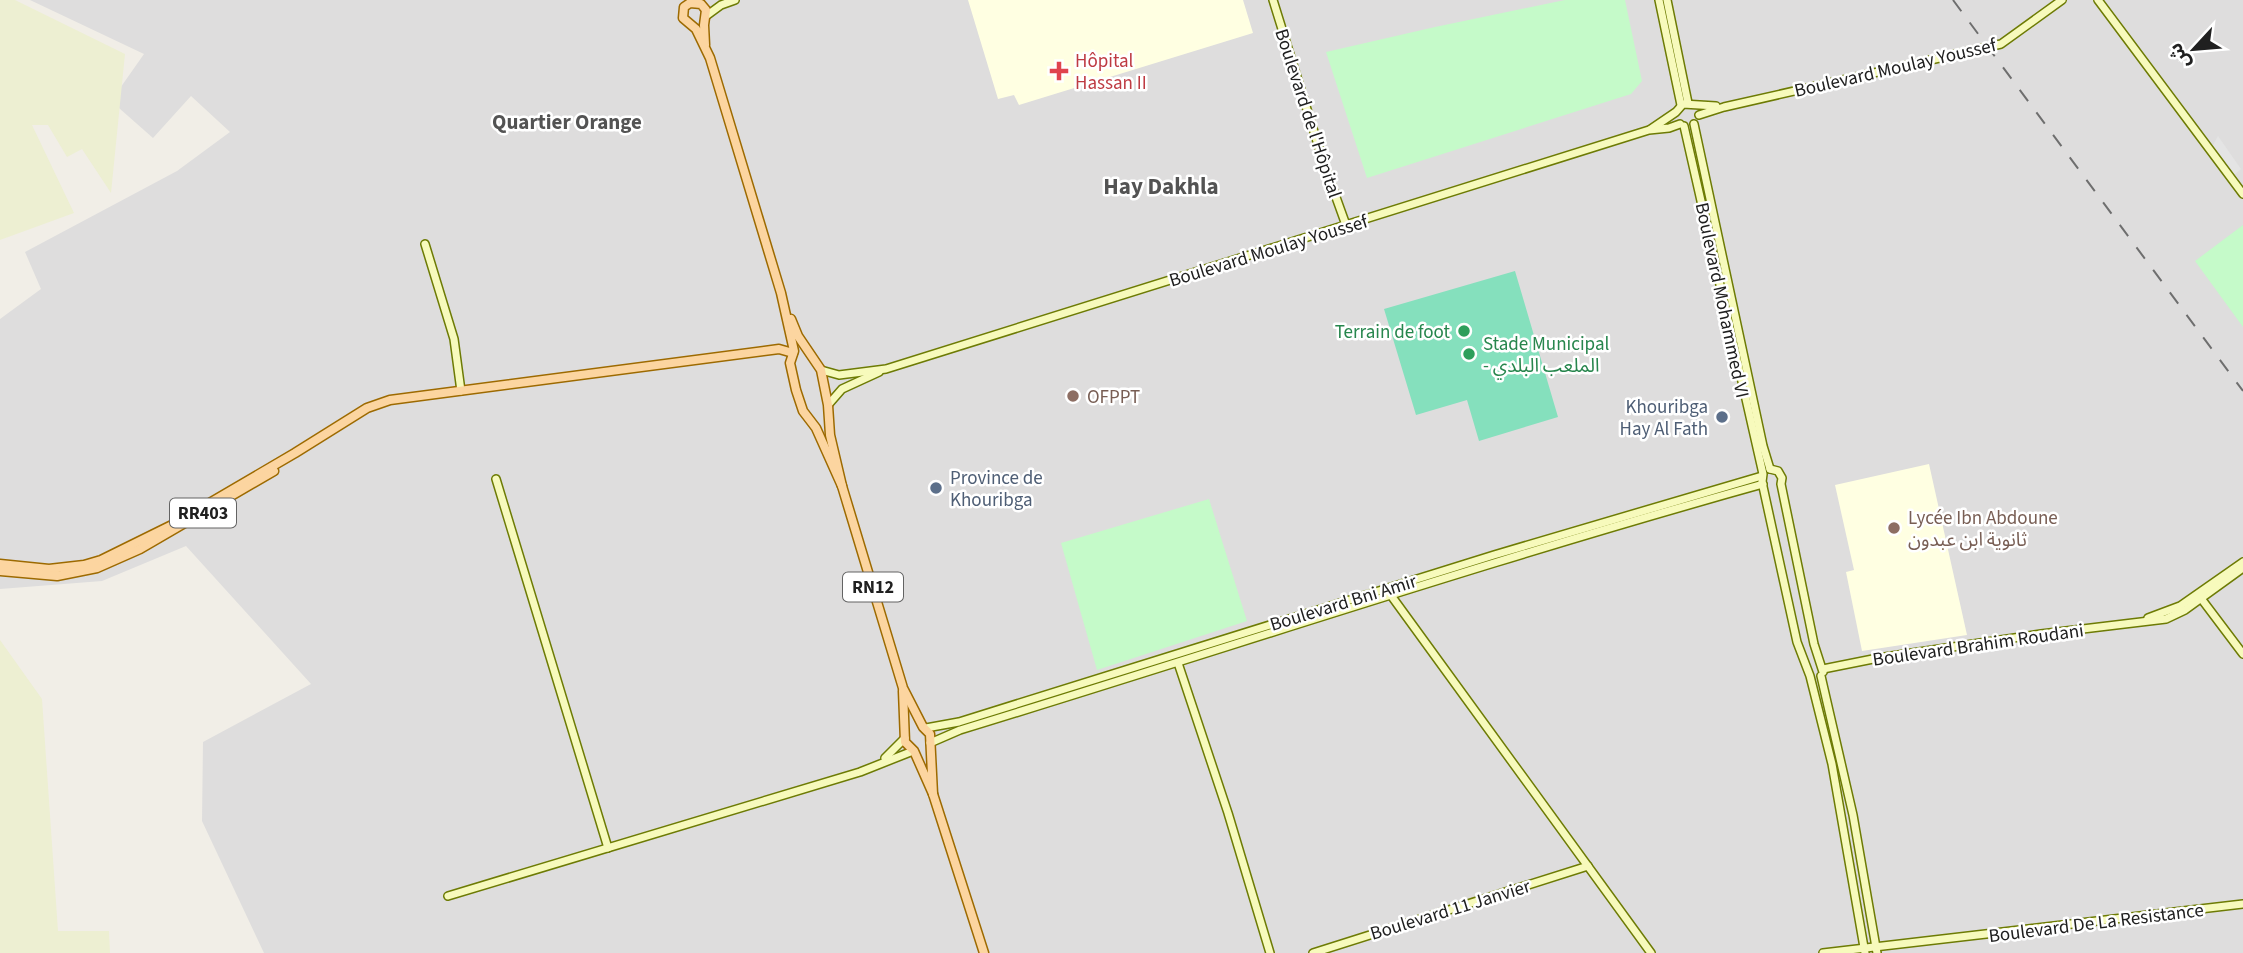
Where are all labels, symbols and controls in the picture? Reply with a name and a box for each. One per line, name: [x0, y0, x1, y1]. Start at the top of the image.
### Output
north arrow: [2159, 14, 2229, 84]
street label: Boulevard de l'Hôpital: [1267, 25, 1348, 202]
street label: Boulevard Moulay Youssef: [1792, 32, 2000, 105]
text: ش: [2162, 38, 2198, 73]
place label: Hôpital Hassan II: [1075, 48, 1147, 97]
marker: Hôpital Hassan II: [1049, 61, 1069, 81]
district label: Quartier Orange: [492, 107, 642, 137]
district label: Hay Dakhla: [1103, 170, 1219, 203]
street label: Boulevard Mohammed VI: [1688, 200, 1755, 400]
street label: Boulevard Moulay Youssef: [1166, 208, 1372, 295]
place label: Terrain de foot: [1335, 319, 1451, 346]
marker: Terrain de foot: [1456, 323, 1472, 339]
place label: Stade Municipal - الملعب البلدي: [1483, 331, 1609, 380]
marker: Stade Municipal - الملعب البلدي: [1461, 346, 1477, 362]
place label: OFPPT: [1087, 384, 1140, 411]
marker: OFPPT: [1065, 388, 1081, 404]
place label: Khouribga Hay Al Fath: [1620, 394, 1708, 443]
marker: Khouribga Hay Al Fath: [1714, 409, 1730, 425]
place label: Province de Khouribga: [950, 465, 1043, 514]
marker: Province de Khouribga: [928, 480, 944, 496]
road number: RR403: [170, 499, 236, 528]
place label: Lycée Ibn Abdoune ثانوية ابن عبدون: [1908, 505, 2058, 554]
marker: Lycée Ibn Abdoune ثانوية ابن عبدون: [1886, 520, 1902, 536]
street label: Boulevard Bni Amir: [1267, 568, 1421, 639]
road number: RN12: [843, 572, 903, 602]
street label: Boulevard Brahim Roudani: [1871, 617, 2085, 674]
street label: Boulevard 11 Janvier: [1367, 873, 1534, 948]
street label: Boulevard De La Resistance: [1987, 897, 2205, 950]

